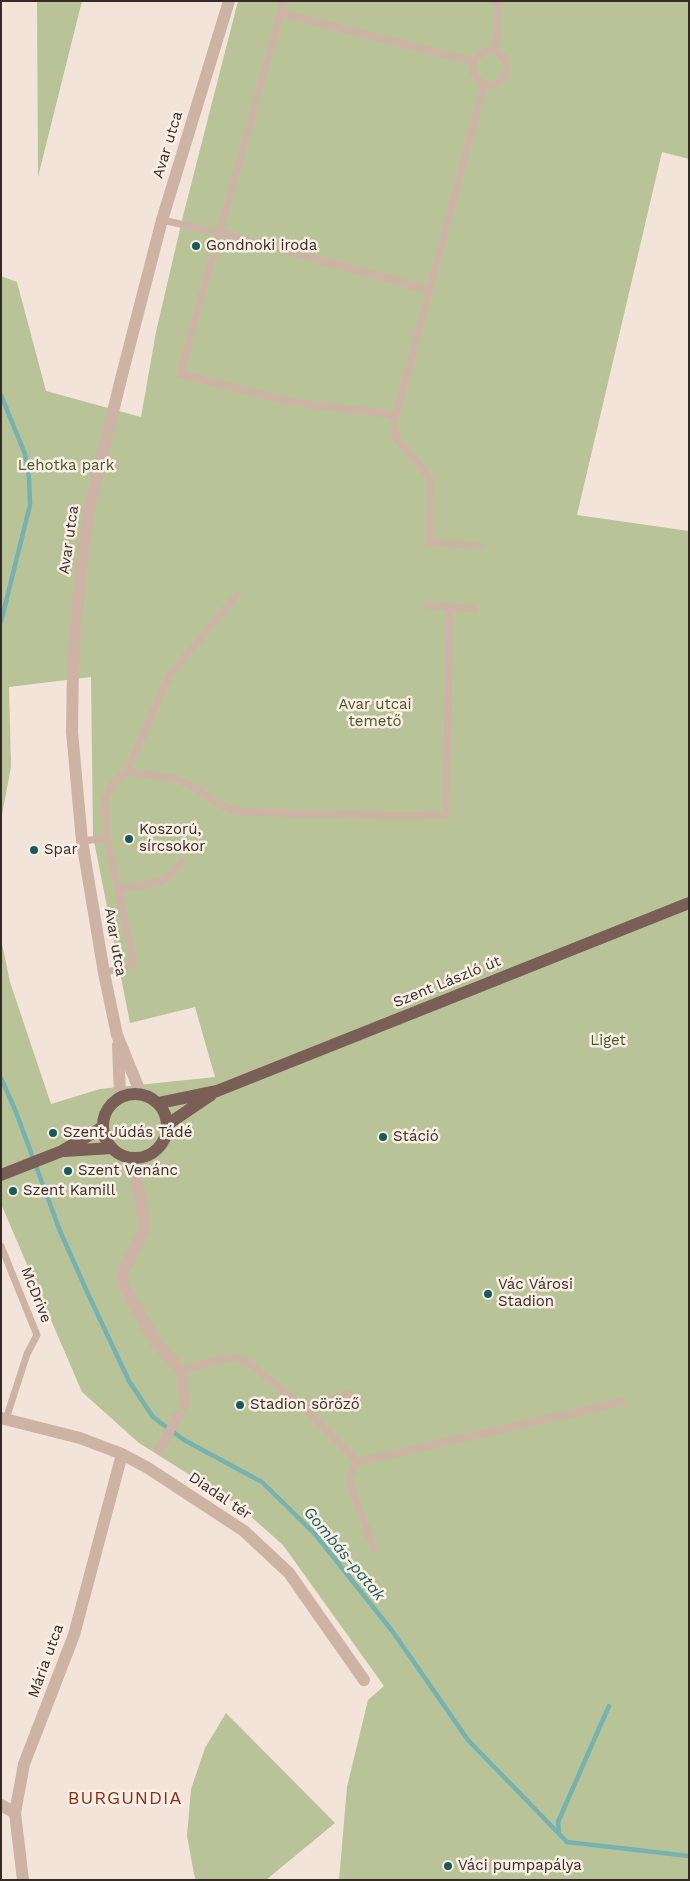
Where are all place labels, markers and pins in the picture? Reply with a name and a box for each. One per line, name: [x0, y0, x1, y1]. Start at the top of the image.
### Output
place label: Gondnoki iroda: [206, 237, 317, 255]
marker: Gondnoki iroda: [190, 240, 202, 252]
place label: Koszorú, sírcsokor: [139, 821, 205, 856]
marker: Koszorú, sírcsokor: [123, 833, 135, 845]
place label: Spar: [44, 841, 78, 859]
marker: Spar: [28, 844, 40, 856]
place label: Szent Júdás Tádé: [63, 1124, 192, 1142]
marker: Szent Júdás Tádé: [47, 1127, 59, 1139]
place label: Stáció: [393, 1128, 439, 1146]
marker: Stáció: [377, 1131, 389, 1143]
place label: Szent Venánc: [78, 1162, 178, 1180]
marker: Szent Venánc: [62, 1165, 74, 1177]
place label: Szent Kamill: [23, 1182, 115, 1200]
marker: Szent Kamill: [7, 1185, 19, 1197]
place label: Vác Városi Stadion: [498, 1276, 573, 1311]
marker: Vác Városi Stadion: [482, 1288, 494, 1300]
place label: Stadion söröző: [250, 1396, 360, 1414]
marker: Stadion söröző: [234, 1399, 246, 1411]
place label: Váci pumpapálya: [458, 1857, 582, 1875]
marker: Váci pumpapálya: [442, 1860, 454, 1872]

